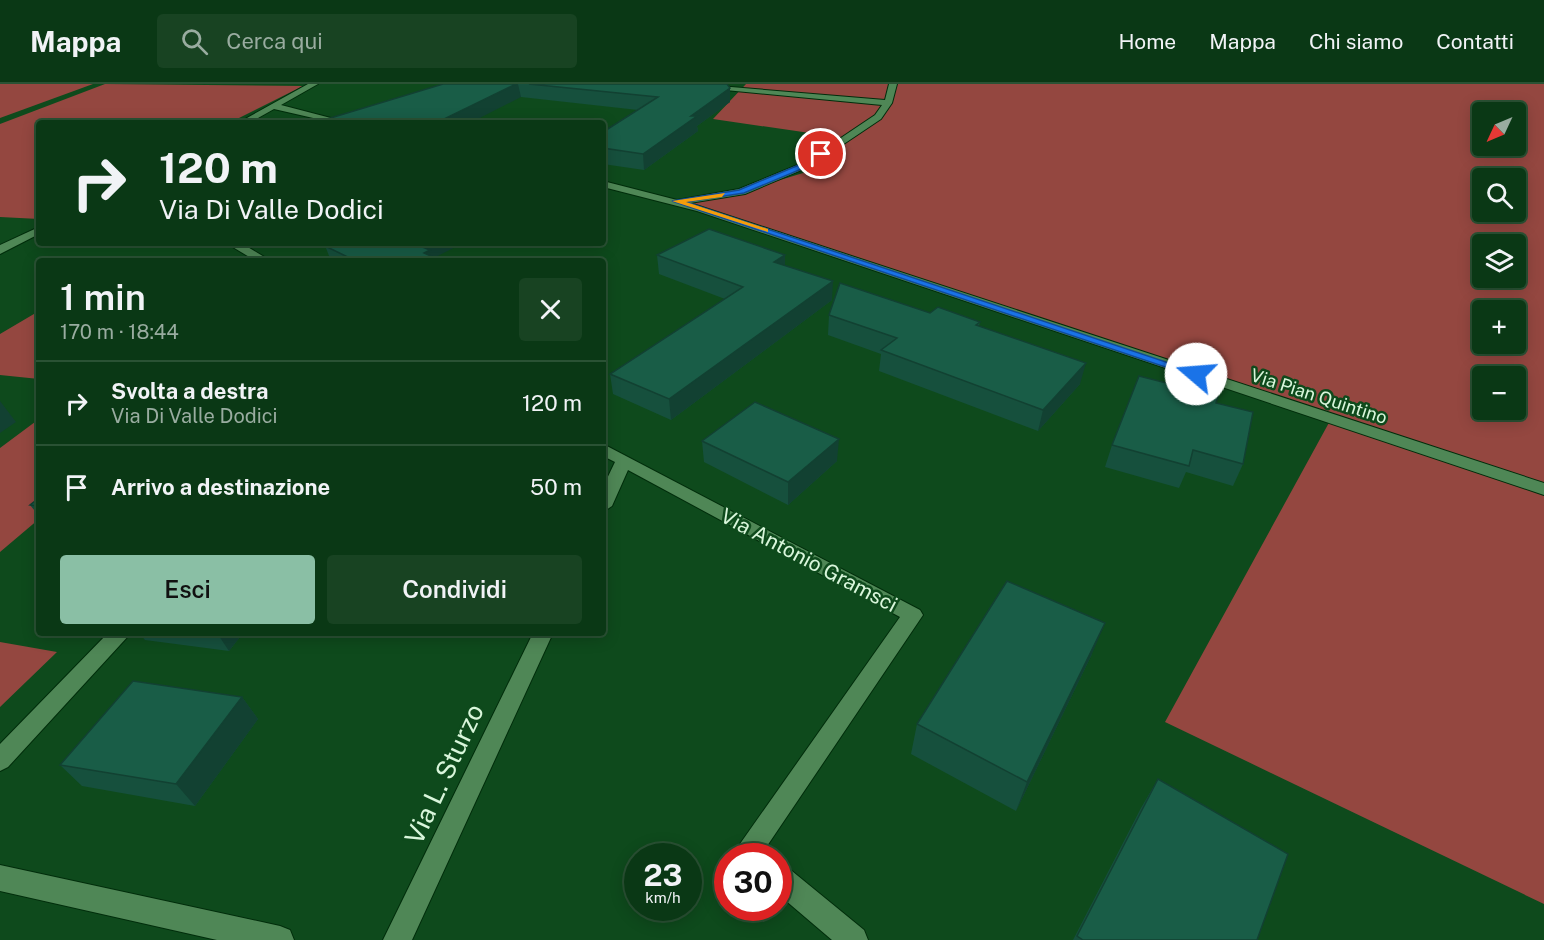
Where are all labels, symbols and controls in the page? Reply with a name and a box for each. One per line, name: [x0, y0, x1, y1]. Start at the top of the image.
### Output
search box: [157, 14, 577, 68]
text: Mappa: [30, 25, 121, 58]
icon: search: [178, 25, 211, 58]
text: Cerca qui: [226, 28, 323, 54]
text: Home: [1118, 29, 1176, 54]
text: Mappa: [1209, 29, 1276, 54]
text: Chi siamo: [1309, 29, 1403, 54]
text: Contatti: [1436, 29, 1514, 54]
north arrow: [1472, 102, 1526, 156]
map controls: [1472, 102, 1526, 420]
pin: [795, 128, 846, 179]
icon: arrive: [804, 137, 837, 170]
text: 120 m: [159, 143, 278, 192]
icon: right: [60, 144, 138, 222]
button: search: [1472, 168, 1526, 222]
text: Via Di Valle Dodici: [159, 193, 384, 225]
button: layers: [1472, 234, 1526, 288]
text: 1 min: [60, 276, 146, 318]
button: close: [519, 278, 582, 341]
button: +: [1472, 300, 1526, 354]
text: 170 m · 18:44: [60, 320, 179, 344]
position arrow: [1164, 342, 1228, 406]
street label: Via Pian Quintino: [1248, 364, 1390, 428]
button: −: [1472, 366, 1526, 420]
text: Svolta a destra: [111, 378, 268, 404]
icon: right: [60, 387, 93, 420]
text: 120 m: [522, 390, 582, 416]
text: Via Di Valle Dodici: [111, 404, 277, 428]
icon: arrive: [60, 471, 93, 504]
text: Arrivo a destinazione: [111, 474, 330, 500]
text: 50 m: [530, 474, 582, 500]
street label: Via Antonio Gramsci: [716, 503, 902, 617]
button: Esci: [60, 555, 315, 624]
button: Condividi: [327, 555, 582, 624]
street label: Via L. Sturzo: [398, 699, 490, 849]
speed limit sign: 30: [714, 843, 792, 921]
text: 23: [643, 857, 683, 893]
text: km/h: [645, 889, 681, 906]

